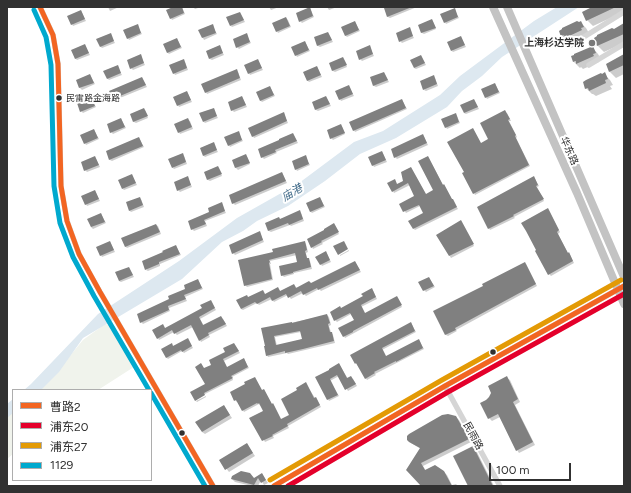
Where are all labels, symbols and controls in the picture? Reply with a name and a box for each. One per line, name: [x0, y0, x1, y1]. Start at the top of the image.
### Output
place label: 上海杉达学院: [524, 37, 584, 49]
marker: 上海杉达学院: [587, 38, 597, 48]
marker: 民雷路金海路: [54, 93, 64, 103]
place label: 民雷路金海路: [66, 93, 120, 103]
street label: 华东路: [557, 135, 581, 167]
water label: 庙港: [279, 182, 305, 204]
unlabelled marker: [488, 347, 498, 357]
legend: [12, 389, 152, 481]
text: 曹路2: [50, 400, 81, 414]
text: 浦东20: [50, 420, 88, 434]
street label: 民雨路: [460, 420, 486, 452]
unlabelled marker: [177, 428, 187, 438]
text: 浦东27: [50, 440, 87, 454]
scale bar: [491, 455, 573, 481]
text: 1129: [50, 458, 73, 472]
text: 100 m: [496, 463, 530, 477]

